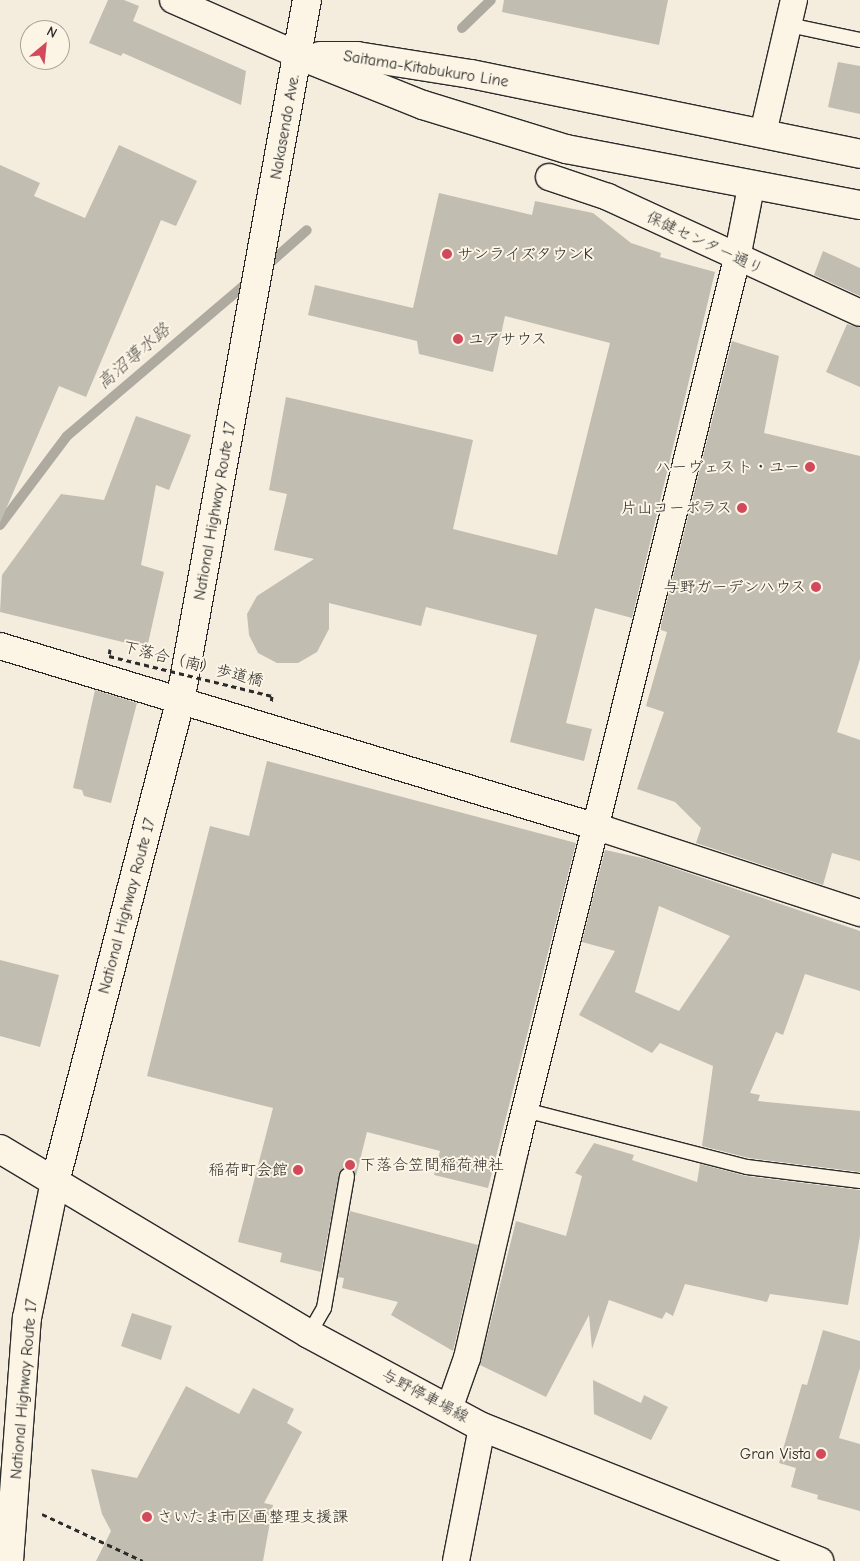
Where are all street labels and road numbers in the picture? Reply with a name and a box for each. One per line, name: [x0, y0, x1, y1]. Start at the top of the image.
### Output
street label: Saitama-Kitabukuro Line: [342, 46, 510, 92]
street label: Nakasendo Ave.: [266, 73, 304, 181]
street label: 保健センター通り: [643, 207, 767, 279]
street label: National Highway Route 17: [190, 420, 240, 602]
street label: 下落合（南）歩道橋: [121, 637, 265, 691]
street label: National Highway Route 17: [94, 816, 160, 996]
street label: National Highway Route 17: [7, 1298, 41, 1480]
street label: 与野停車場線: [378, 1365, 472, 1427]

